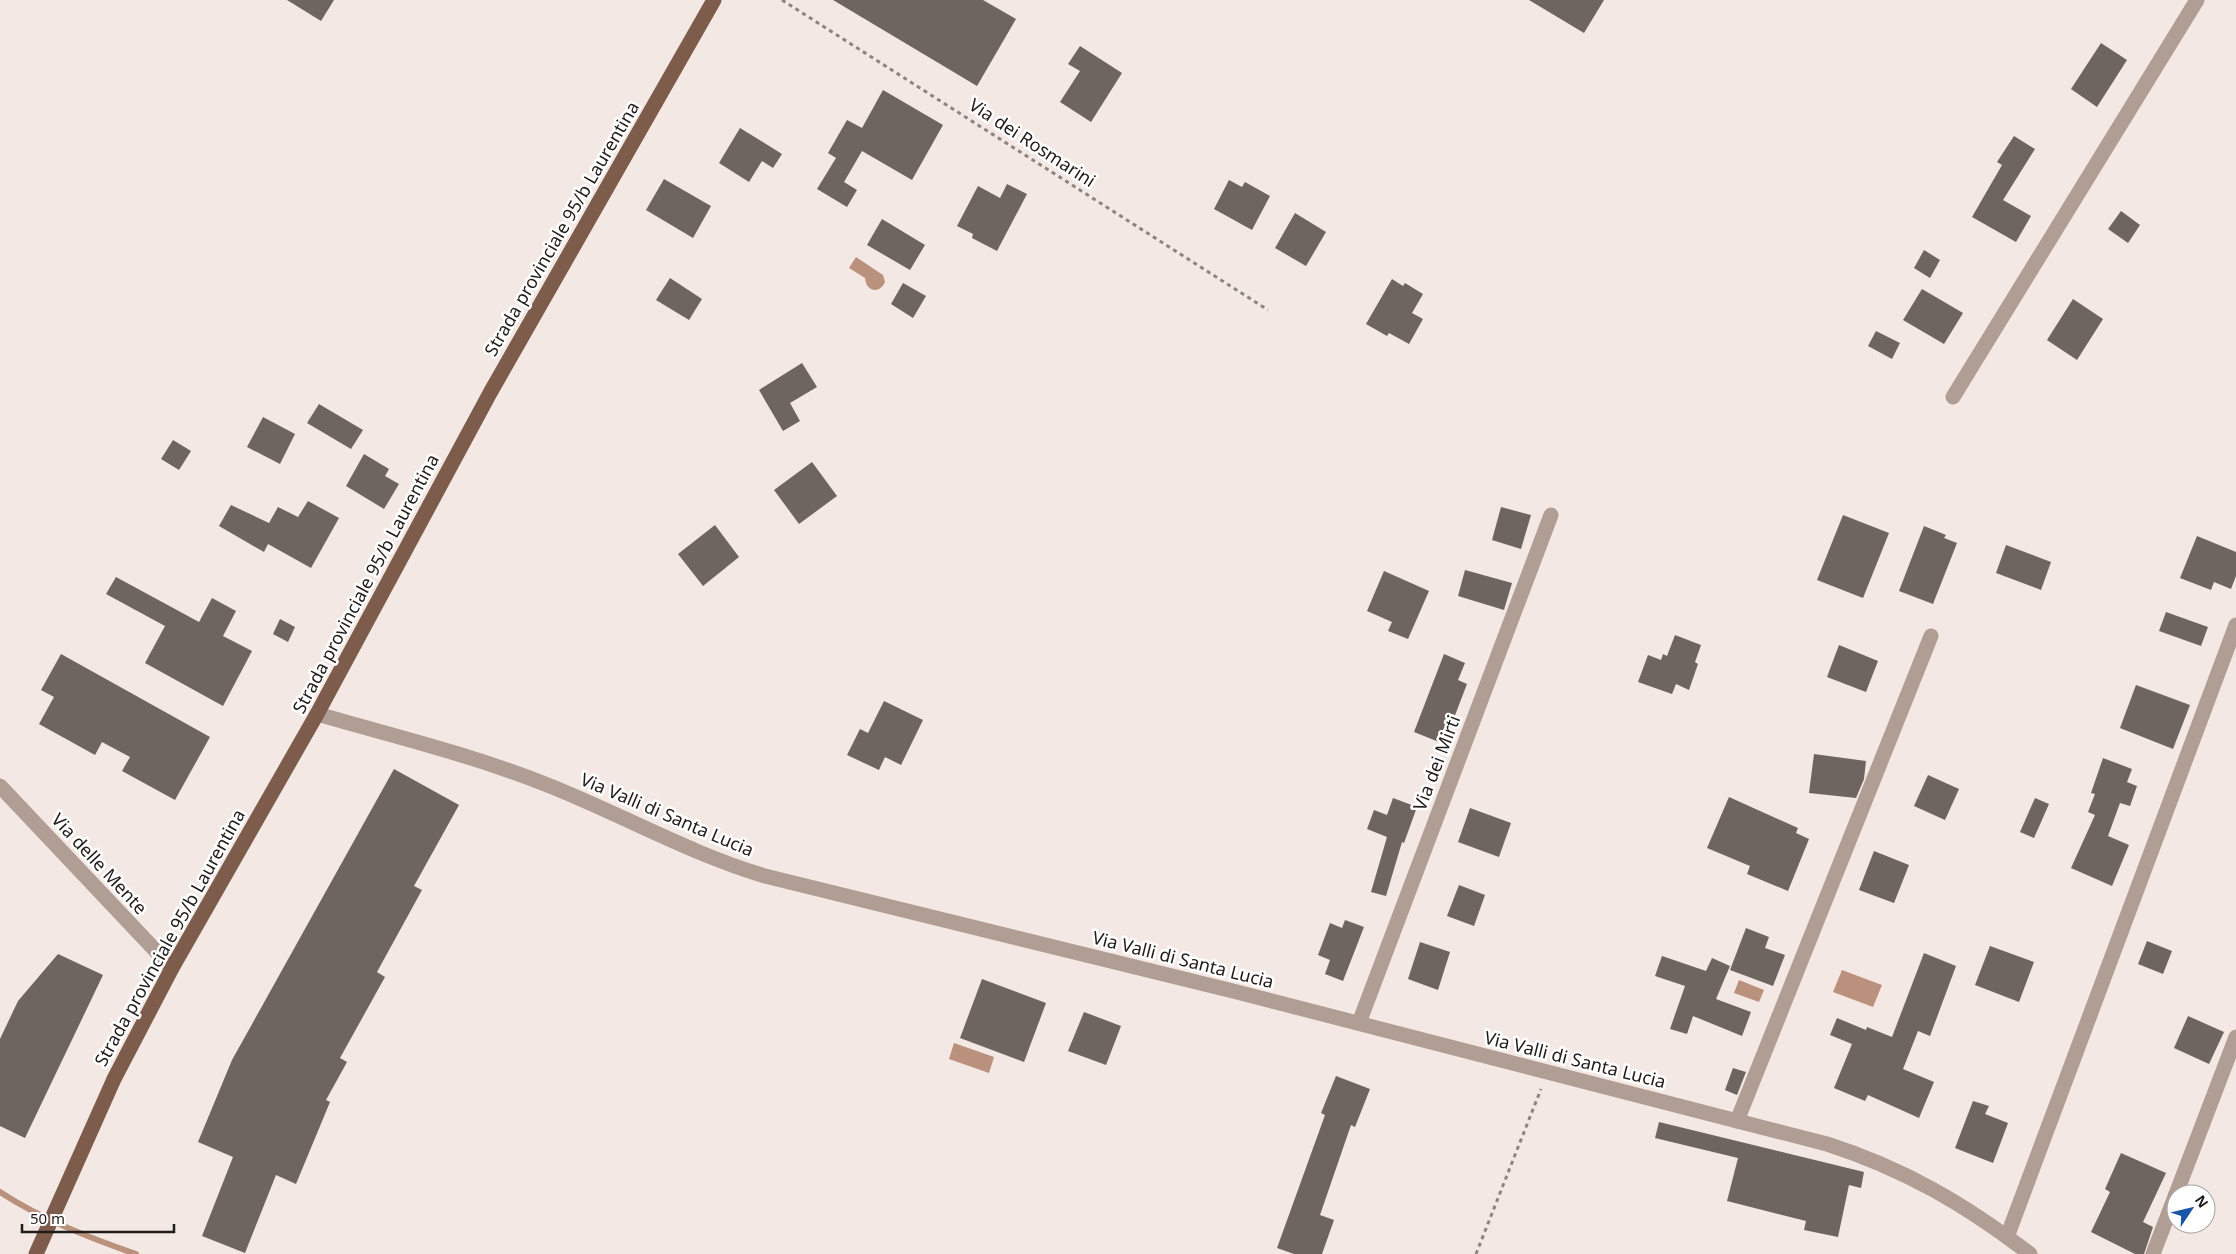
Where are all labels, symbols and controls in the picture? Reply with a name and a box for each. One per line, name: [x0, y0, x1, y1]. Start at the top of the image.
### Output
street label: Via dei Rosmarini: [965, 92, 1100, 192]
street label: Strada provinciale 95/b Laurentina: [478, 97, 644, 360]
street label: Strada provinciale 95/b Laurentina: [286, 450, 444, 717]
street label: Via dei Mirti: [1407, 712, 1465, 814]
street label: Via Valli di Santa Lucia: [577, 767, 758, 861]
street label: Strada provinciale 95/b Laurentina: [88, 805, 250, 1070]
street label: Via delle Mente: [47, 808, 153, 919]
street label: Via Valli di Santa Lucia: [1090, 925, 1276, 993]
street label: Via Valli di Santa Lucia: [1482, 1025, 1668, 1093]
north arrow: [2166, 1184, 2216, 1234]
text: N: [2191, 1191, 2213, 1211]
scale bar: [22, 1202, 175, 1234]
text: 50 m: [30, 1208, 65, 1228]

